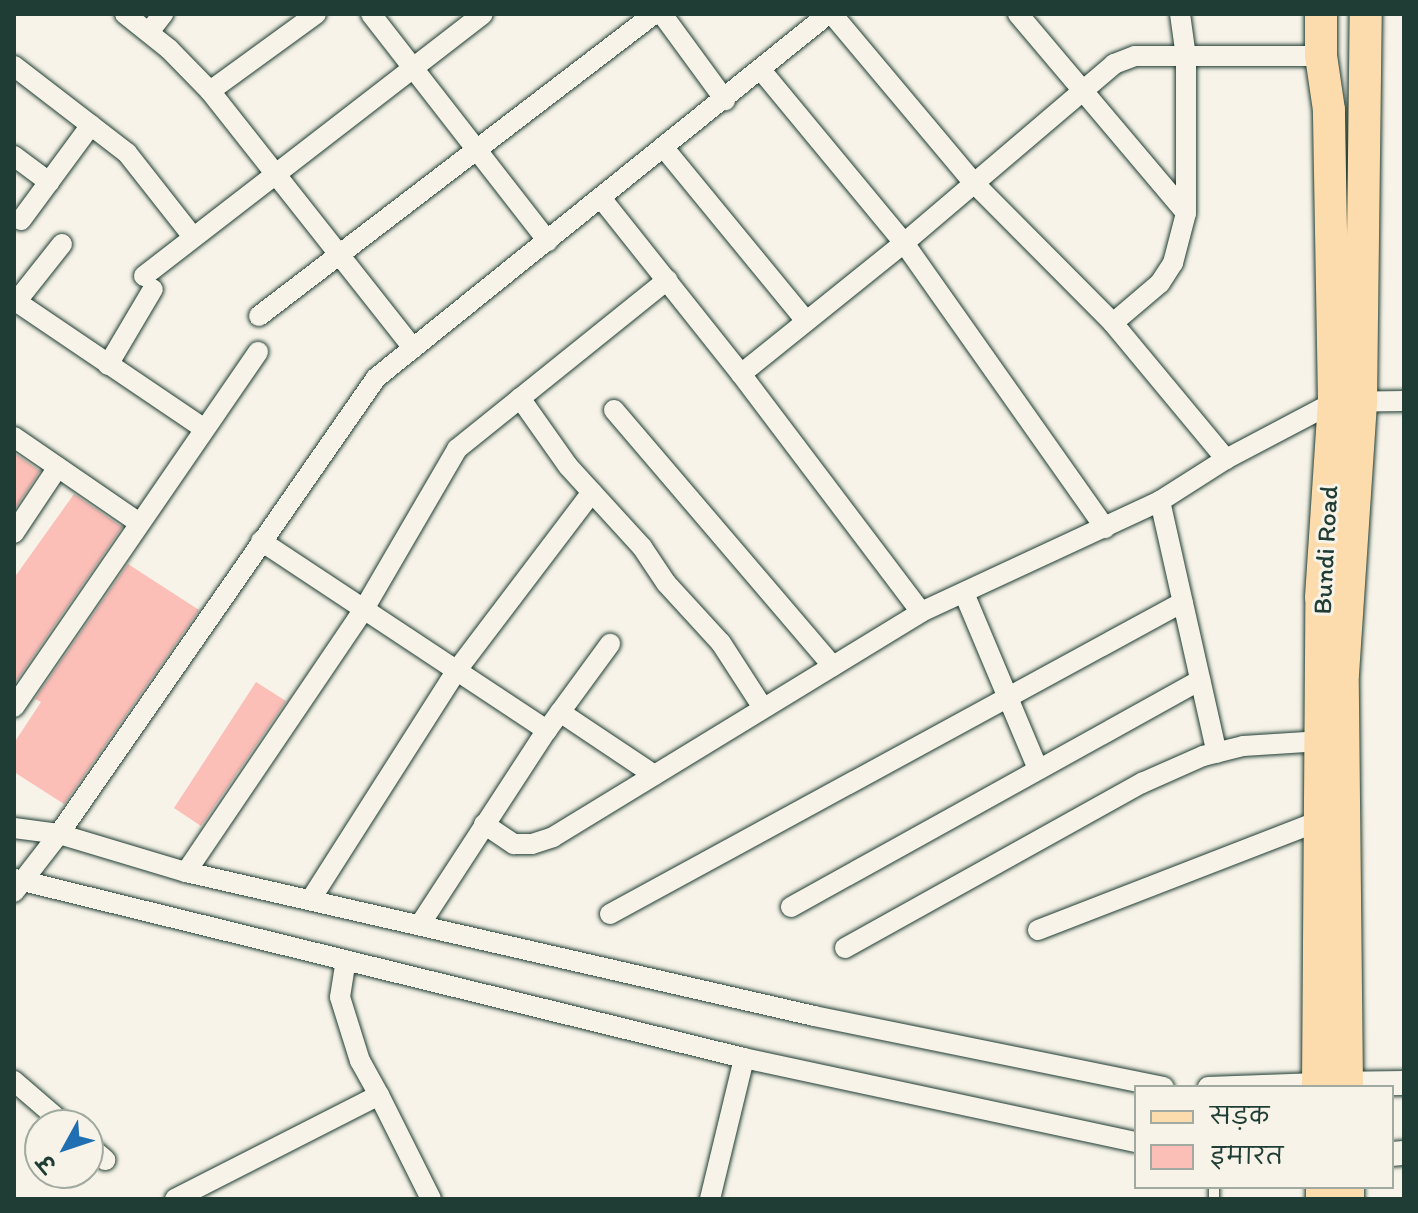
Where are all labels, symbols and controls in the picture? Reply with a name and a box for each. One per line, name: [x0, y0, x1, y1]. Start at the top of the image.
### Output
street label: Bundi Road: [1307, 485, 1345, 615]
legend: [1134, 1085, 1394, 1189]
text: सड़क: [1210, 1101, 1269, 1130]
north arrow: [24, 1109, 104, 1189]
text: इमारत: [1210, 1141, 1283, 1170]
text: उ: [32, 1149, 62, 1178]

